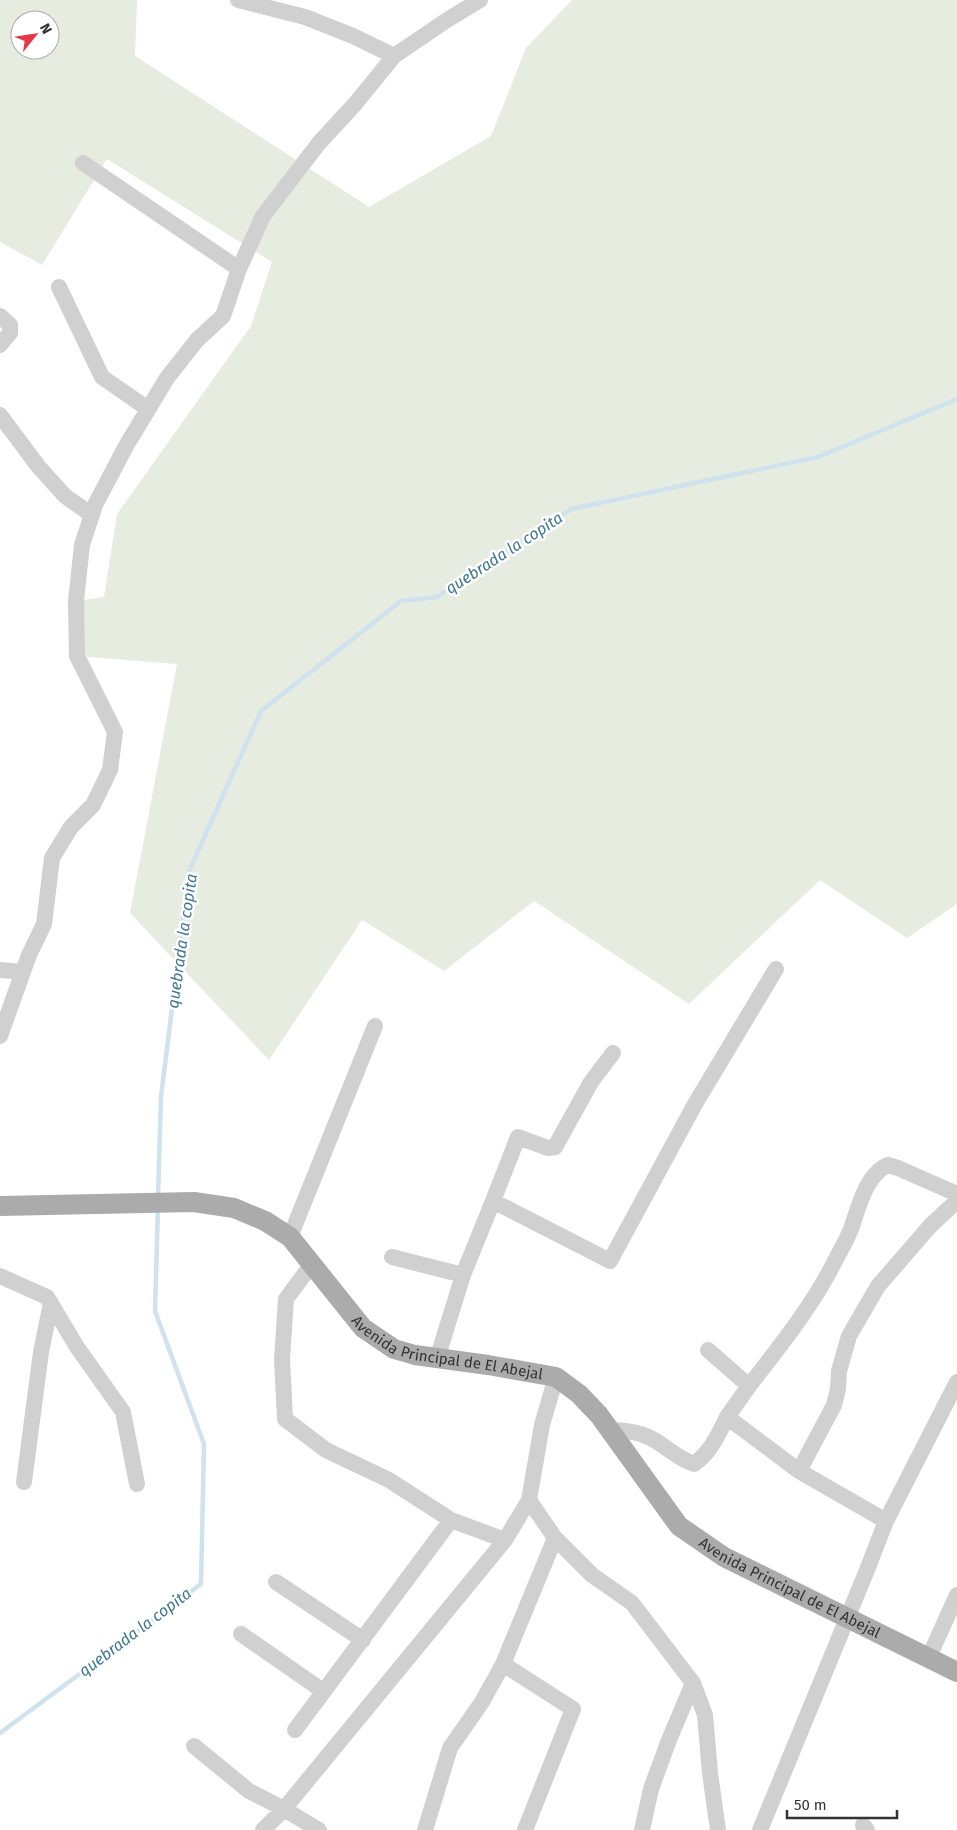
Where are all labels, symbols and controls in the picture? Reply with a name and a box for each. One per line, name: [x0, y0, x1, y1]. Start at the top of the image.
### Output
north arrow: [10, 10, 60, 60]
text: N: [36, 20, 56, 37]
water label: quebrada la copita: [442, 508, 566, 598]
water label: quebrada la copita: [163, 872, 201, 1010]
street label: Avenida Principal de El Abejal: [348, 1312, 545, 1384]
street label: Avenida Principal de El Abejal: [695, 1533, 884, 1642]
water label: quebrada la copita: [75, 1584, 195, 1680]
scale bar: [787, 1788, 897, 1820]
text: 50 m: [794, 1796, 827, 1814]

